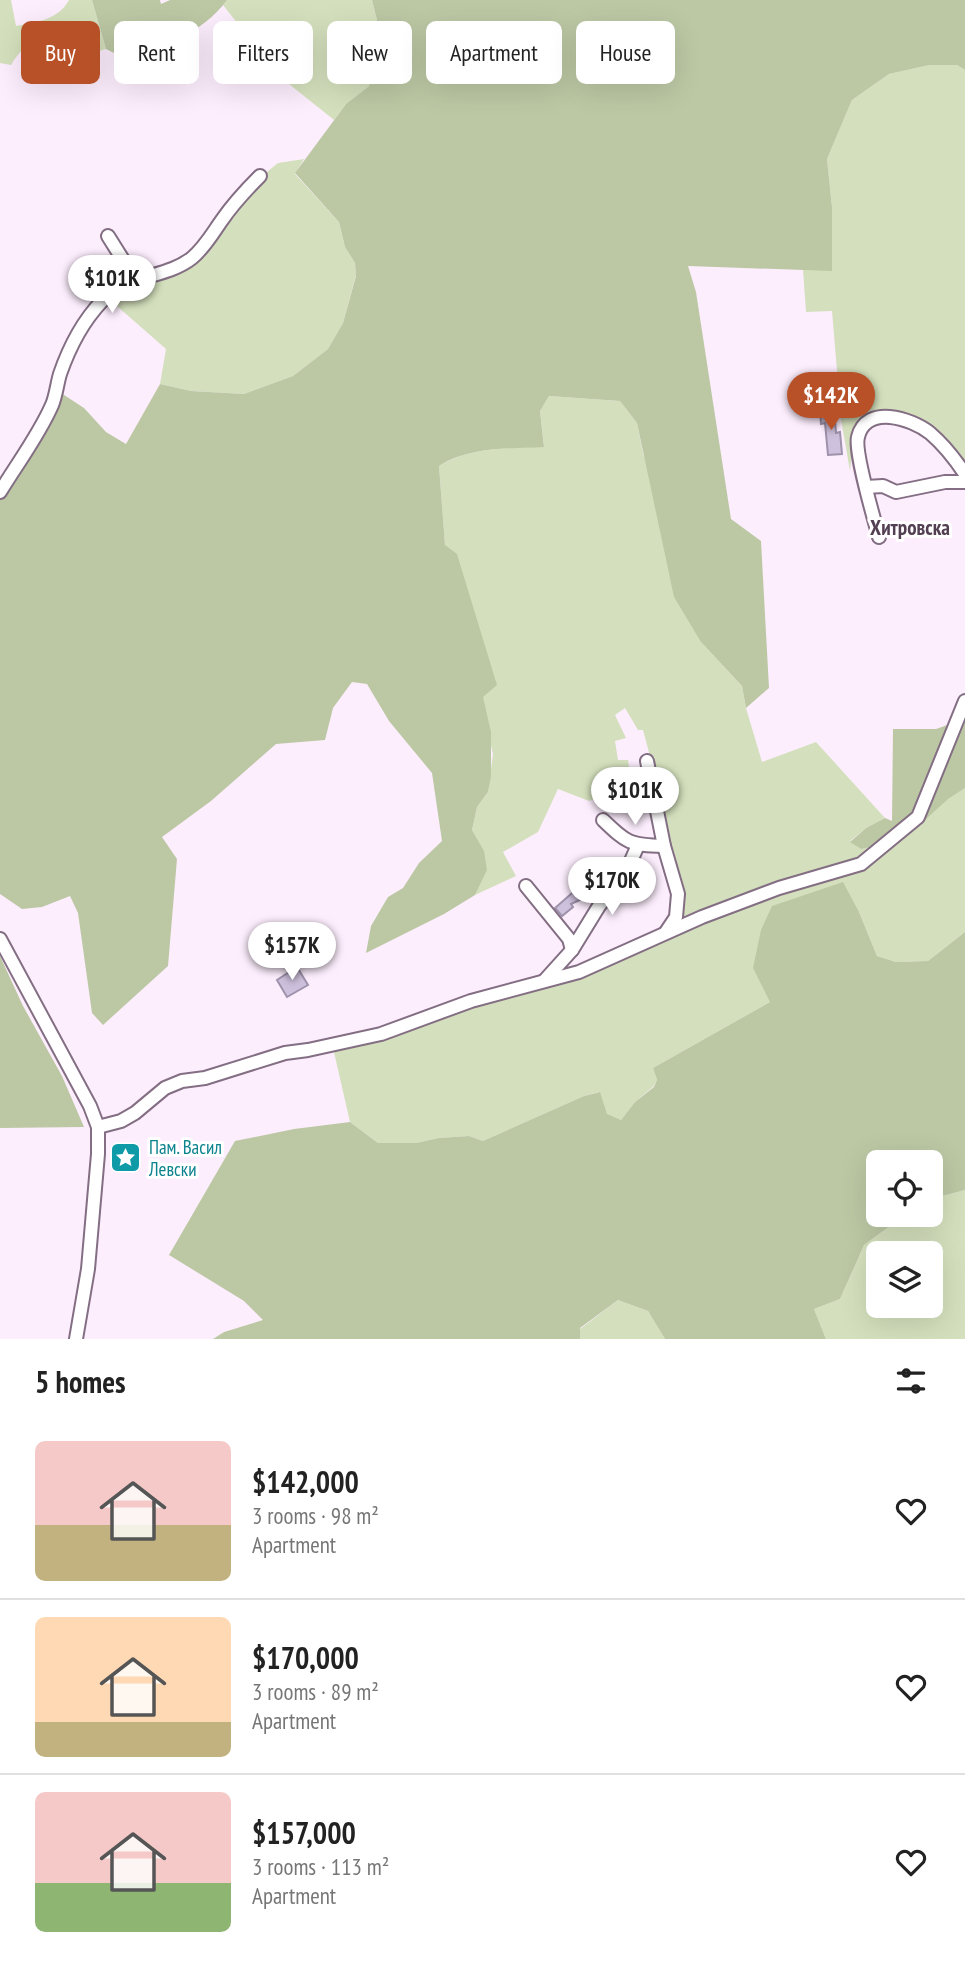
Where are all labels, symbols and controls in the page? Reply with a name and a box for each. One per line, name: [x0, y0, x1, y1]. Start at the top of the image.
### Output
chip: Buy: [21, 21, 100, 84]
chip: Rent: [114, 21, 199, 84]
chip: Filters: [213, 21, 313, 84]
chip: New: [327, 21, 412, 84]
chip: Apartment: [426, 21, 562, 84]
chip: House: [576, 21, 675, 84]
pin: $101K: [63, 256, 161, 315]
text: $101K: [84, 263, 140, 292]
pin: $142K: [782, 372, 880, 432]
text: $142K: [803, 380, 859, 409]
district label: Хитровска: [870, 514, 950, 541]
pin: $101K: [586, 768, 684, 827]
text: $101K: [607, 775, 663, 804]
pin: $170K: [563, 858, 661, 917]
text: $170K: [584, 865, 640, 894]
pin: $157K: [243, 922, 341, 982]
text: $157K: [264, 930, 320, 959]
place label: Пам. Васил Левски: [148, 1135, 222, 1181]
place icon: Пам. Васил Левски: [109, 1141, 143, 1175]
map controls: [866, 1150, 943, 1318]
button: locate: [866, 1150, 943, 1227]
button: layers: [866, 1241, 943, 1318]
text: 5 homes: [35, 1362, 126, 1401]
icon: filters: [892, 1362, 930, 1400]
text: $142,000: [252, 1462, 359, 1501]
icon: home: [91, 1469, 175, 1553]
icon: heart: [892, 1492, 930, 1530]
text: 3 rooms · 98 m²: [252, 1501, 379, 1530]
text: Apartment: [252, 1530, 336, 1559]
text: $170,000: [252, 1638, 359, 1677]
icon: home: [91, 1645, 175, 1729]
icon: heart: [892, 1668, 930, 1706]
text: 3 rooms · 89 m²: [252, 1677, 379, 1706]
text: Apartment: [252, 1706, 336, 1735]
text: $157,000: [252, 1813, 356, 1852]
icon: home: [91, 1820, 175, 1904]
icon: heart: [892, 1843, 930, 1881]
text: 3 rooms · 113 m²: [252, 1852, 389, 1881]
text: Apartment: [252, 1881, 336, 1910]

